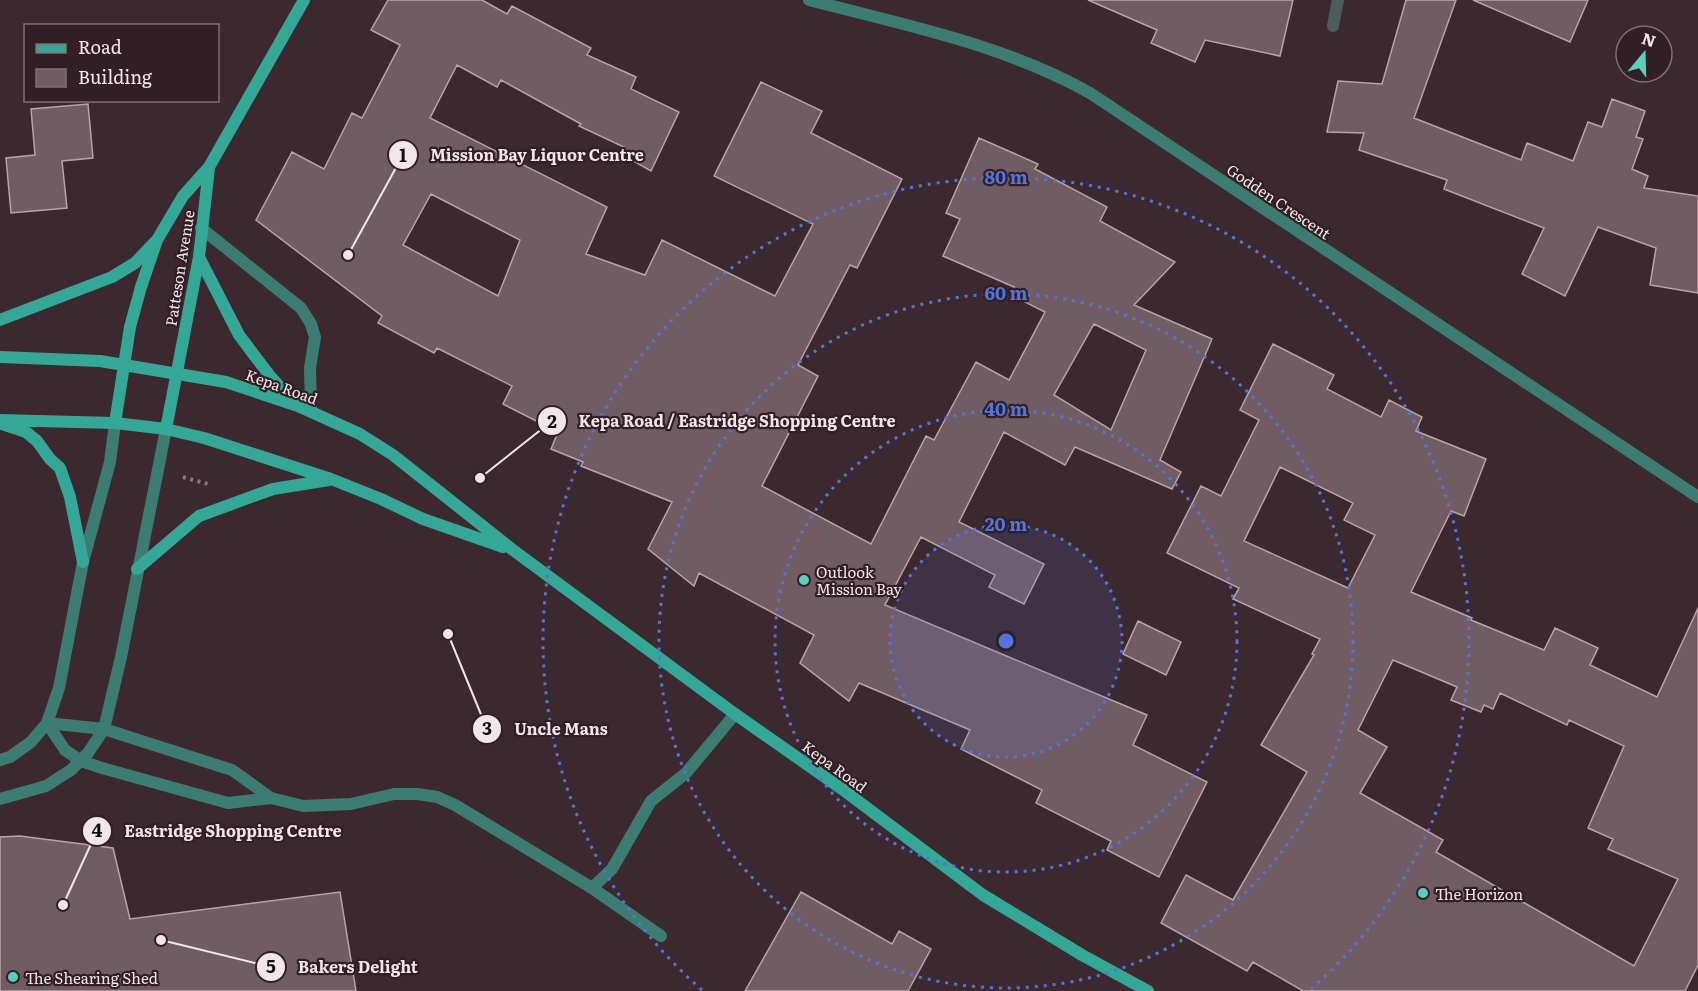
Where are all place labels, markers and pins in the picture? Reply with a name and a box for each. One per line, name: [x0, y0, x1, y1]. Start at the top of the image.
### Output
callout: Mission Bay Liquor Centre: [388, 138, 655, 172]
callout: Kepa Road / Eastridge Shopping Centre: [537, 404, 908, 438]
place label: Outlook Mission Bay: [816, 560, 902, 600]
marker: Outlook Mission Bay: [797, 573, 811, 587]
centre of rings: [996, 631, 1016, 651]
callout: Uncle Mans: [472, 712, 620, 746]
callout: Eastridge Shopping Centre: [82, 814, 354, 848]
place label: The Horizon: [1435, 882, 1523, 905]
marker: The Horizon: [1416, 886, 1430, 900]
callout: Bakers Delight: [256, 950, 430, 984]
place label: The Shearing Shed: [25, 966, 158, 989]
marker: The Shearing Shed: [6, 970, 20, 984]

